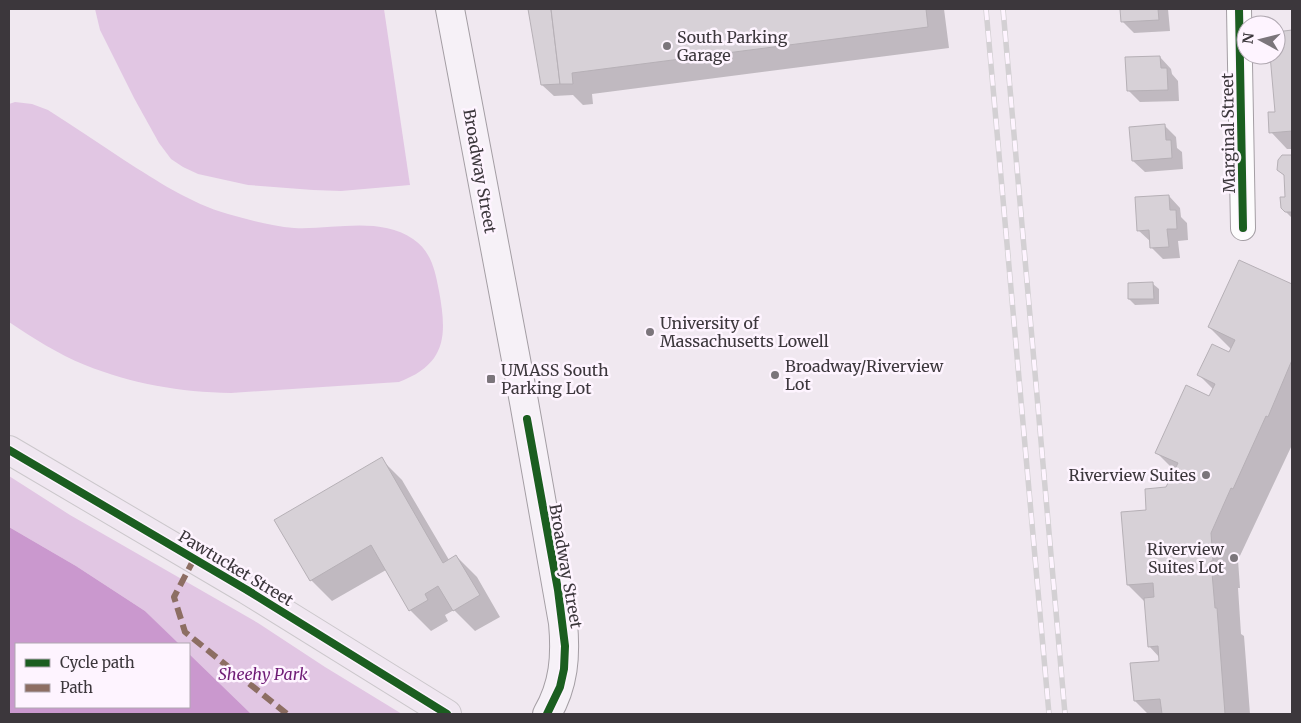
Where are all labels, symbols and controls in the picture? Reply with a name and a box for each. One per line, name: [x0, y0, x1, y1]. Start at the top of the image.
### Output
north arrow: [1236, 15, 1286, 65]
place label: South Parking Garage: [677, 27, 788, 65]
text: N: [1238, 32, 1258, 45]
marker: South Parking Garage: [661, 40, 673, 52]
street label: Marginal Street: [1217, 72, 1239, 193]
street label: Broadway Street: [459, 107, 501, 235]
place label: University of Massachusetts Lowell: [660, 313, 829, 351]
marker: University of Massachusetts Lowell: [644, 326, 656, 338]
place label: Broadway/Riverview Lot: [785, 356, 944, 394]
place label: UMASS South Parking Lot: [501, 360, 609, 398]
marker: Broadway/Riverview Lot: [769, 369, 781, 381]
marker: UMASS South Parking Lot: [485, 373, 497, 385]
place label: Riverview Suites: [1068, 465, 1196, 485]
marker: Riverview Suites: [1200, 469, 1212, 481]
street label: Broadway Street: [545, 502, 587, 630]
street label: Pawtucket Street: [175, 526, 298, 611]
place label: Riverview Suites Lot: [1147, 539, 1225, 577]
marker: Riverview Suites Lot: [1228, 552, 1240, 564]
legend: [15, 643, 190, 708]
text: Cycle path: [60, 653, 135, 672]
park label: Sheehy Park: [218, 664, 308, 684]
text: Path: [60, 678, 93, 697]

